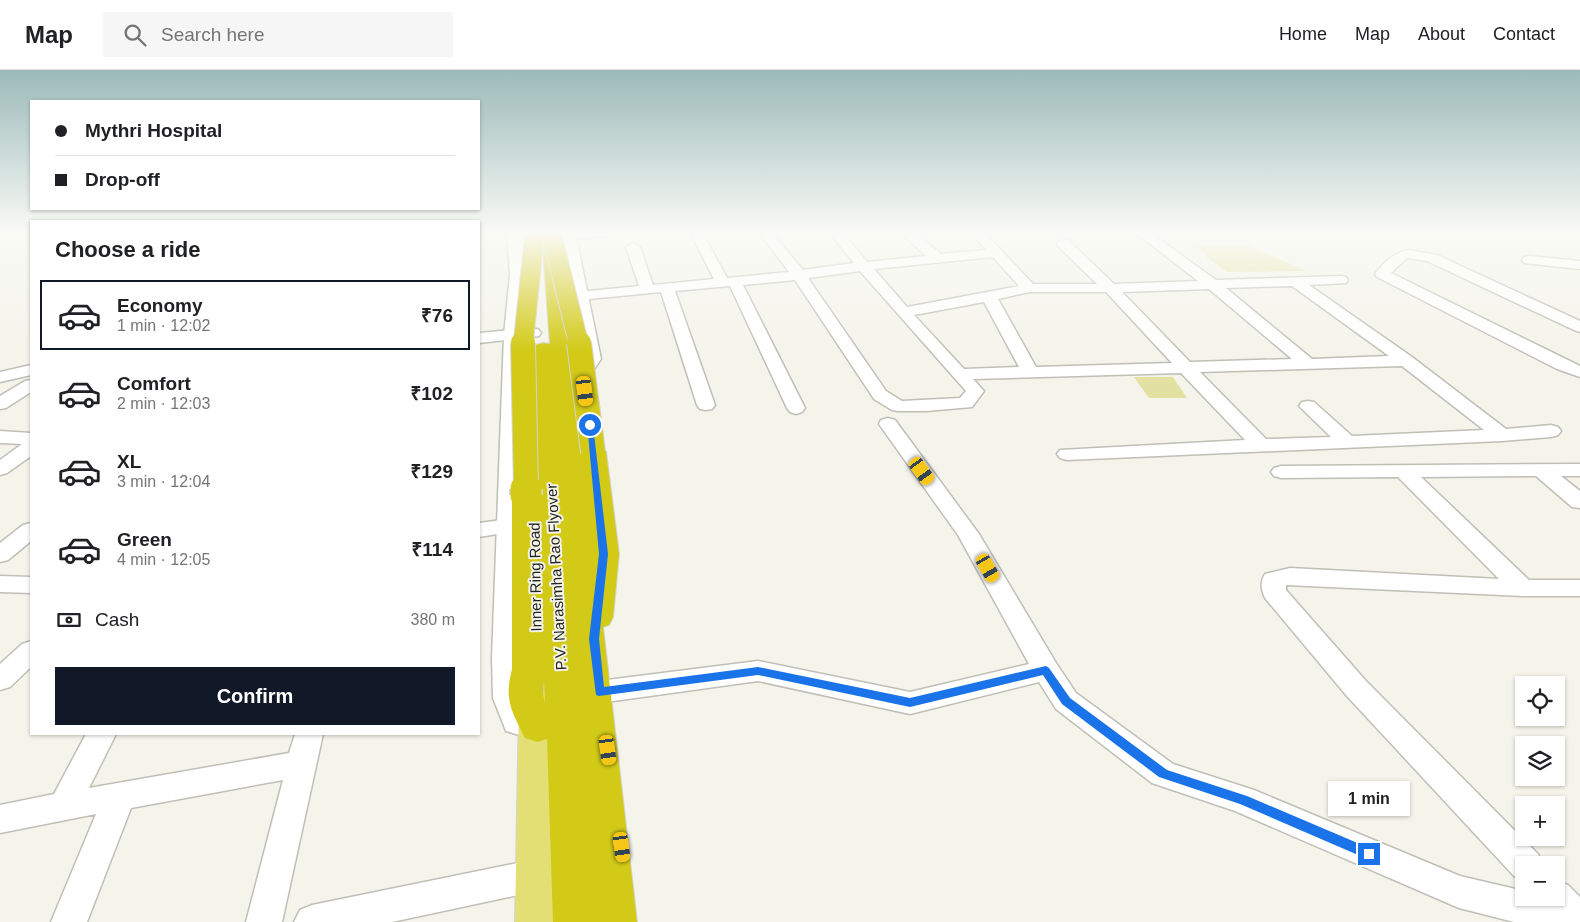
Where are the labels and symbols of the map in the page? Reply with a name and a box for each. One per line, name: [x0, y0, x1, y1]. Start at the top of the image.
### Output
car: [575, 375, 594, 407]
route start: [579, 414, 601, 436]
car: [907, 454, 936, 488]
street label: P.V. Narasimha Rao Flyover: [543, 483, 569, 671]
street label: Inner Ring Road: [526, 522, 544, 632]
car: [974, 551, 1001, 585]
car: [598, 734, 617, 766]
callout: 1 min: [1328, 782, 1410, 816]
car: [612, 831, 631, 863]
route end: [1358, 843, 1380, 865]

